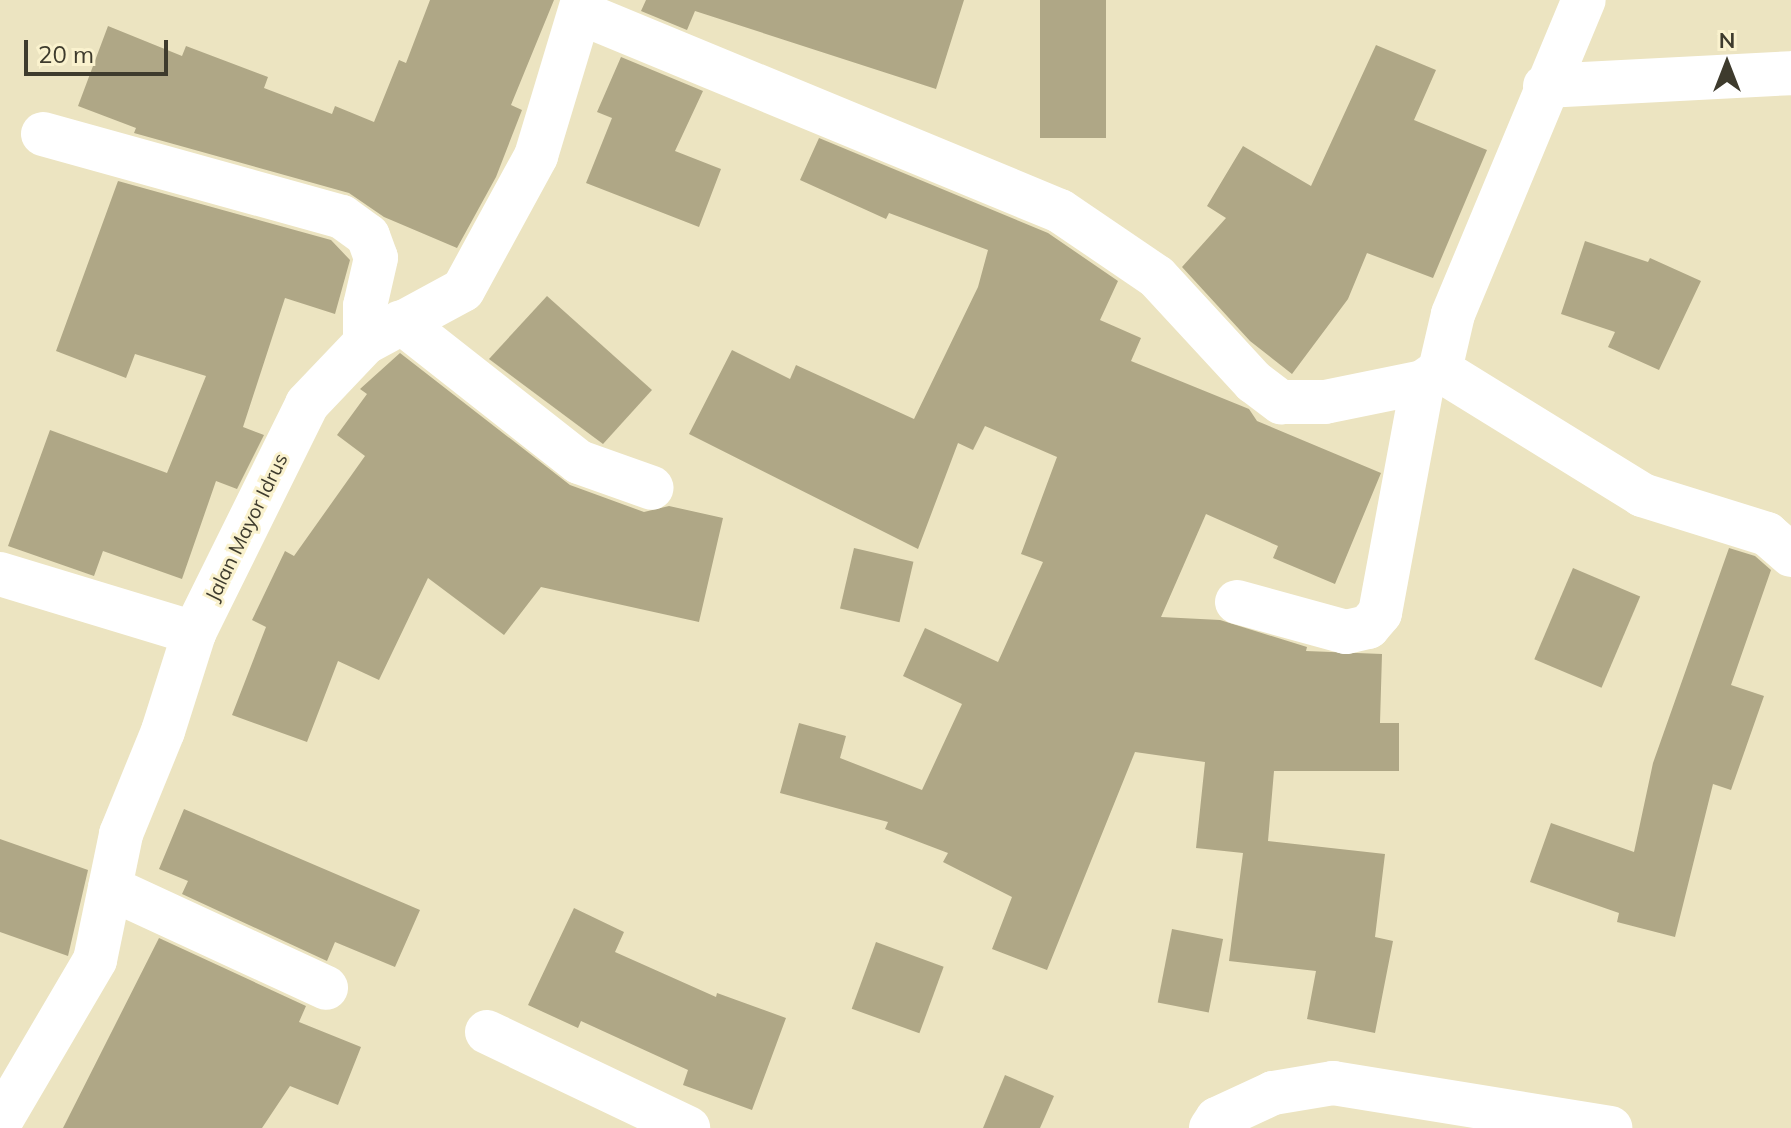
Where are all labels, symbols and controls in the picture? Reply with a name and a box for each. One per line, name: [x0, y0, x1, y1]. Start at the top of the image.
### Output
scale bar: [28, 24, 172, 74]
north arrow: [1687, 24, 1767, 104]
text: N: [1719, 26, 1735, 54]
text: 20 m: [38, 39, 94, 69]
street label: Jalan Mayor Idrus: [200, 449, 292, 605]

